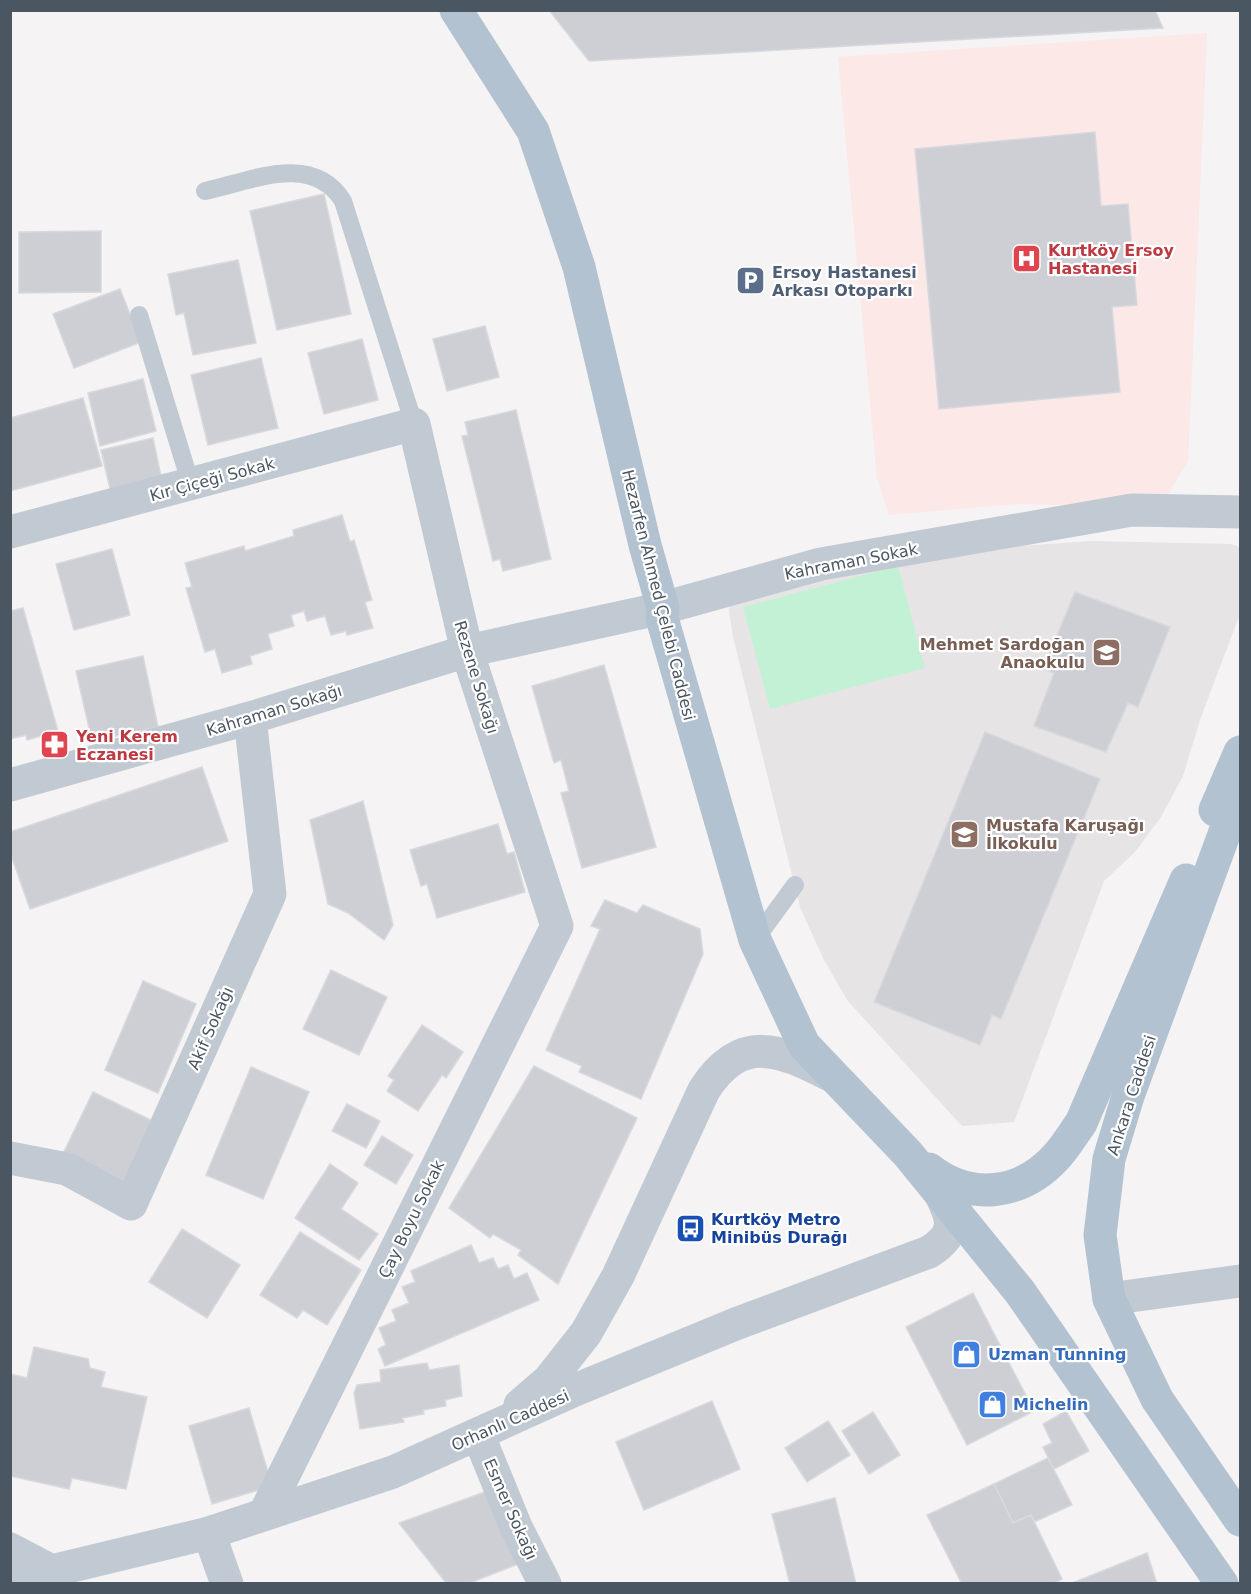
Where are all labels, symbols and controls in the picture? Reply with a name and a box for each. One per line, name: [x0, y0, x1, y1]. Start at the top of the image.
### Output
place label: Kurtköy Ersoy Hastanesi: [1048, 241, 1175, 278]
hospital icon: Kurtköy Ersoy Hastanesi: [1011, 243, 1043, 275]
place label: Ersoy Hastanesi Arkası Otoparkı: [772, 263, 917, 300]
parking icon: Ersoy Hastanesi Arkası Otoparkı: [735, 265, 767, 297]
street label: Kır Çiçeği Sokak: [148, 453, 277, 505]
street label: Hezarfen Ahmed Çelebi Caddesi: [618, 468, 699, 723]
street label: Kahraman Sokak: [783, 539, 920, 584]
street label: Rezene Sokağı: [450, 618, 503, 736]
place label: Mehmet Sardoğan Anaokulu: [920, 635, 1085, 672]
school or university icon: Mehmet Sardoğan Anaokulu: [1090, 637, 1122, 669]
street label: Kahraman Sokağı: [204, 681, 344, 740]
place label: Yeni Kerem Eczanesi: [75, 727, 178, 764]
pharmacy icon: Yeni Kerem Eczanesi: [39, 729, 71, 761]
place label: Mustafa Karuşağı İlkokulu: [986, 816, 1144, 853]
school or university icon: Mustafa Karuşağı İlkokulu: [949, 818, 981, 850]
street label: Akif Sokağı: [184, 984, 237, 1073]
street label: Ankara Caddesi: [1103, 1033, 1160, 1158]
street label: Çay Boyu Sokak: [375, 1156, 449, 1281]
place label: Kurtköy Metro Minibüs Durağı: [711, 1210, 848, 1247]
bus stop icon: Kurtköy Metro Minibüs Durağı: [674, 1212, 706, 1244]
shop icon: Uzman Tunning: [951, 1338, 983, 1370]
place label: Uzman Tunning: [988, 1345, 1126, 1364]
street label: Orhanlı Caddesi: [448, 1386, 572, 1455]
shop icon: Michelin: [976, 1388, 1008, 1420]
place label: Michelin: [1013, 1395, 1089, 1414]
street label: Esmer Sokağı: [480, 1456, 541, 1563]

